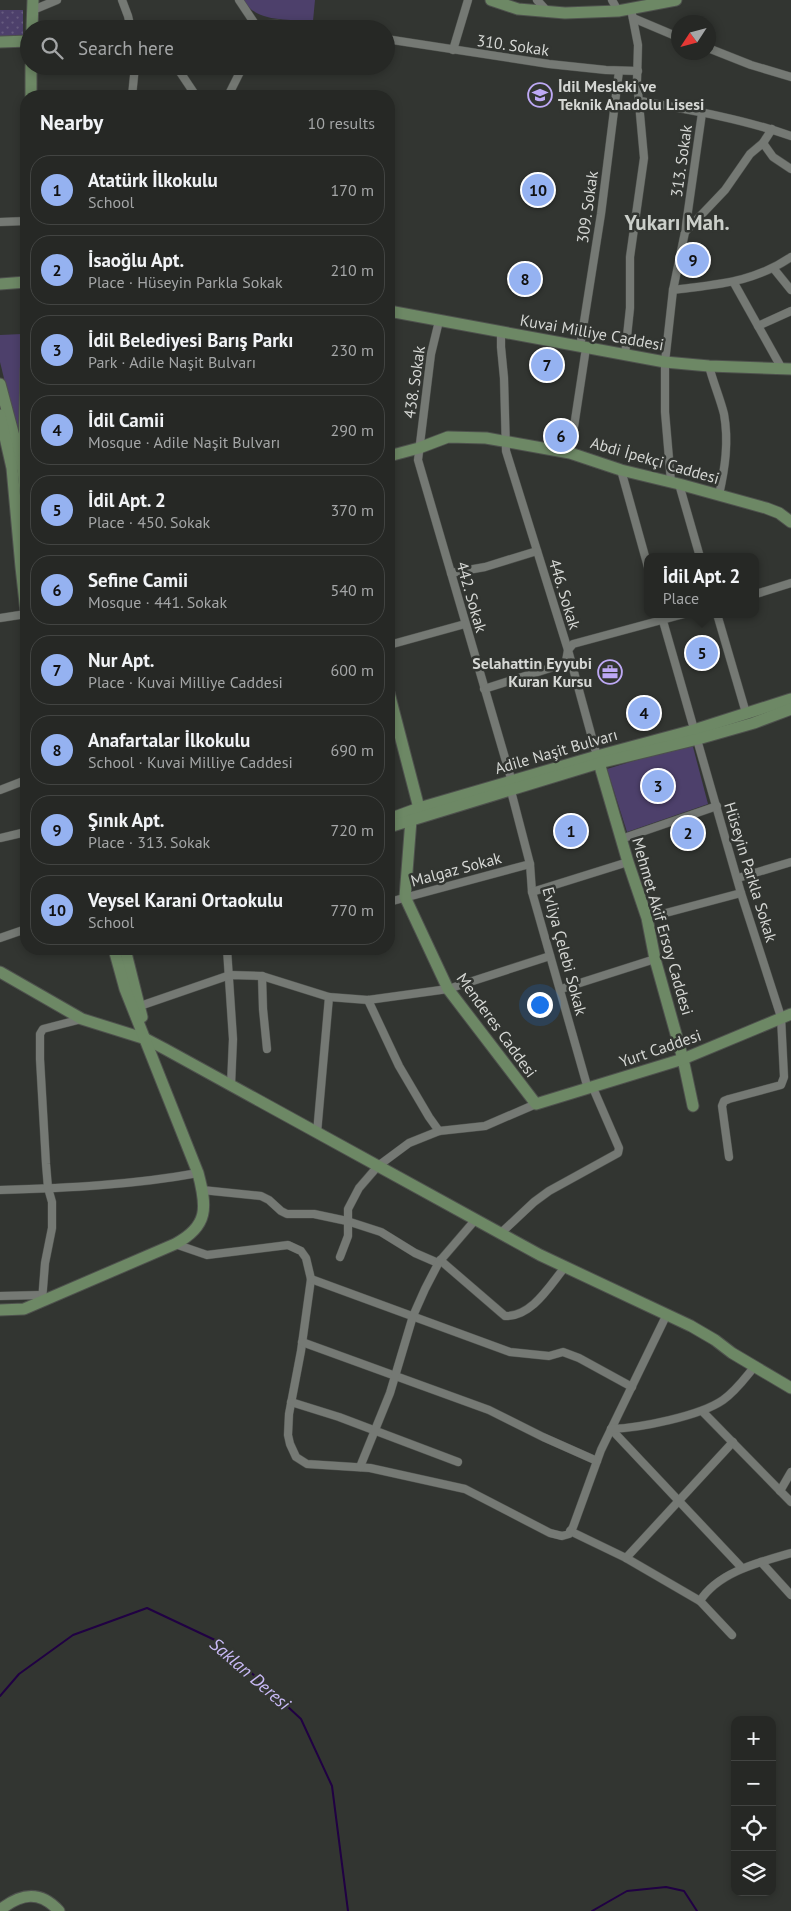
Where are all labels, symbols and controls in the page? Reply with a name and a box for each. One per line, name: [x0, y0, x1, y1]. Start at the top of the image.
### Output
north arrow: [671, 15, 716, 60]
search box: [20, 20, 395, 75]
street label: 310. Sokak: [475, 30, 551, 60]
icon: search: [38, 34, 66, 62]
text: Search here: [78, 36, 174, 60]
place label: İdil Mesleki ve Teknik Anadolu Lisesi: [558, 76, 704, 114]
school or university icon: İdil Mesleki ve Teknik Anadolu Lisesi: [527, 82, 553, 108]
text: Nearby: [40, 109, 103, 136]
text: 10 results: [308, 113, 375, 133]
street label: 313. Sokak: [666, 123, 696, 199]
text: Atatürk İlkokulu: [88, 168, 218, 192]
street label: 309. Sokak: [572, 169, 602, 245]
pin: 10: [522, 171, 554, 209]
text: 1: [52, 180, 62, 200]
text: 170 m: [331, 180, 374, 200]
text: School: [88, 192, 134, 212]
district label: Yukarı Mah.: [623, 209, 730, 236]
pin: 9: [677, 241, 709, 279]
text: İsaoğlu Apt.: [88, 248, 184, 272]
text: 2: [52, 260, 62, 280]
text: 210 m: [331, 260, 374, 280]
pin: 8: [509, 260, 541, 298]
text: Place · Hüseyin Parkla Sokak: [88, 272, 283, 292]
street label: Kuvai Milliye Caddesi: [519, 310, 665, 354]
text: İdil Belediyesi Barış Parkı: [88, 328, 293, 352]
text: 3: [52, 340, 62, 360]
text: 230 m: [331, 340, 374, 360]
street label: 438. Sokak: [399, 344, 429, 420]
pin: 7: [531, 346, 563, 384]
text: Park · Adile Naşit Bulvarı: [88, 352, 256, 372]
text: İdil Camii: [88, 408, 164, 432]
pin: 6: [545, 417, 577, 455]
text: 4: [52, 420, 62, 440]
text: 290 m: [331, 420, 374, 440]
text: Mosque · Adile Naşit Bulvarı: [88, 432, 280, 452]
street label: Abdi İpekçi Caddesi: [588, 432, 722, 488]
text: İdil Apt. 2: [88, 488, 166, 512]
text: 5: [52, 500, 62, 520]
text: 370 m: [331, 500, 374, 520]
text: Place · 450. Sokak: [88, 512, 210, 532]
popup: [644, 553, 759, 618]
street label: 446. Sokak: [545, 556, 585, 632]
street label: 442. Sokak: [452, 559, 492, 635]
text: İdil Apt. 2: [663, 564, 740, 588]
text: Sefine Camii: [88, 568, 188, 592]
text: 6: [52, 580, 62, 600]
text: 540 m: [331, 580, 374, 600]
text: Place: [663, 588, 699, 608]
text: Mosque · 441. Sokak: [88, 592, 227, 612]
pin: 5: [686, 634, 718, 672]
text: Nur Apt.: [88, 648, 154, 672]
place label: Selahattin Eyyubi Kuran Kursu: [472, 653, 592, 691]
office icon: Selahattin Eyyubi Kuran Kursu: [597, 659, 623, 685]
text: 7: [52, 660, 62, 680]
text: 600 m: [331, 660, 374, 680]
text: Place · Kuvai Milliye Caddesi: [88, 672, 283, 692]
pin: 4: [628, 694, 660, 732]
street label: Adile Naşit Bulvarı: [492, 724, 620, 778]
text: Anafartalar İlkokulu: [88, 728, 250, 752]
text: 8: [52, 740, 62, 760]
text: 690 m: [331, 740, 374, 760]
text: School · Kuvai Milliye Caddesi: [88, 752, 293, 772]
pin: 3: [642, 767, 674, 805]
street label: Hüseyin Parkla Sokak: [720, 800, 782, 945]
text: Şınık Apt.: [88, 808, 165, 832]
pin: 1: [555, 812, 587, 850]
pin: 2: [672, 814, 704, 852]
text: 9: [52, 820, 62, 840]
text: 720 m: [331, 820, 374, 840]
text: Place · 313. Sokak: [88, 832, 210, 852]
street label: Mehmet Akif Ersoy Caddesi: [628, 835, 698, 1017]
street label: Malgaz Sokak: [408, 847, 504, 891]
street label: Evliya Çelebi Sokak: [538, 885, 592, 1018]
text: Veysel Karani Ortaokulu: [88, 888, 283, 912]
text: 10: [48, 900, 66, 920]
text: 770 m: [331, 900, 374, 920]
text: School: [88, 912, 134, 932]
street label: Menderes Caddesi: [452, 969, 542, 1081]
your location: [527, 992, 553, 1018]
street label: Yurt Caddesi: [616, 1025, 704, 1071]
water label: Saklan Deresi: [205, 1632, 296, 1716]
map controls: [731, 1716, 776, 1896]
button: +: [731, 1716, 776, 1761]
button: −: [731, 1761, 776, 1806]
button: locate: [731, 1806, 776, 1851]
button: layers: [731, 1851, 776, 1896]

